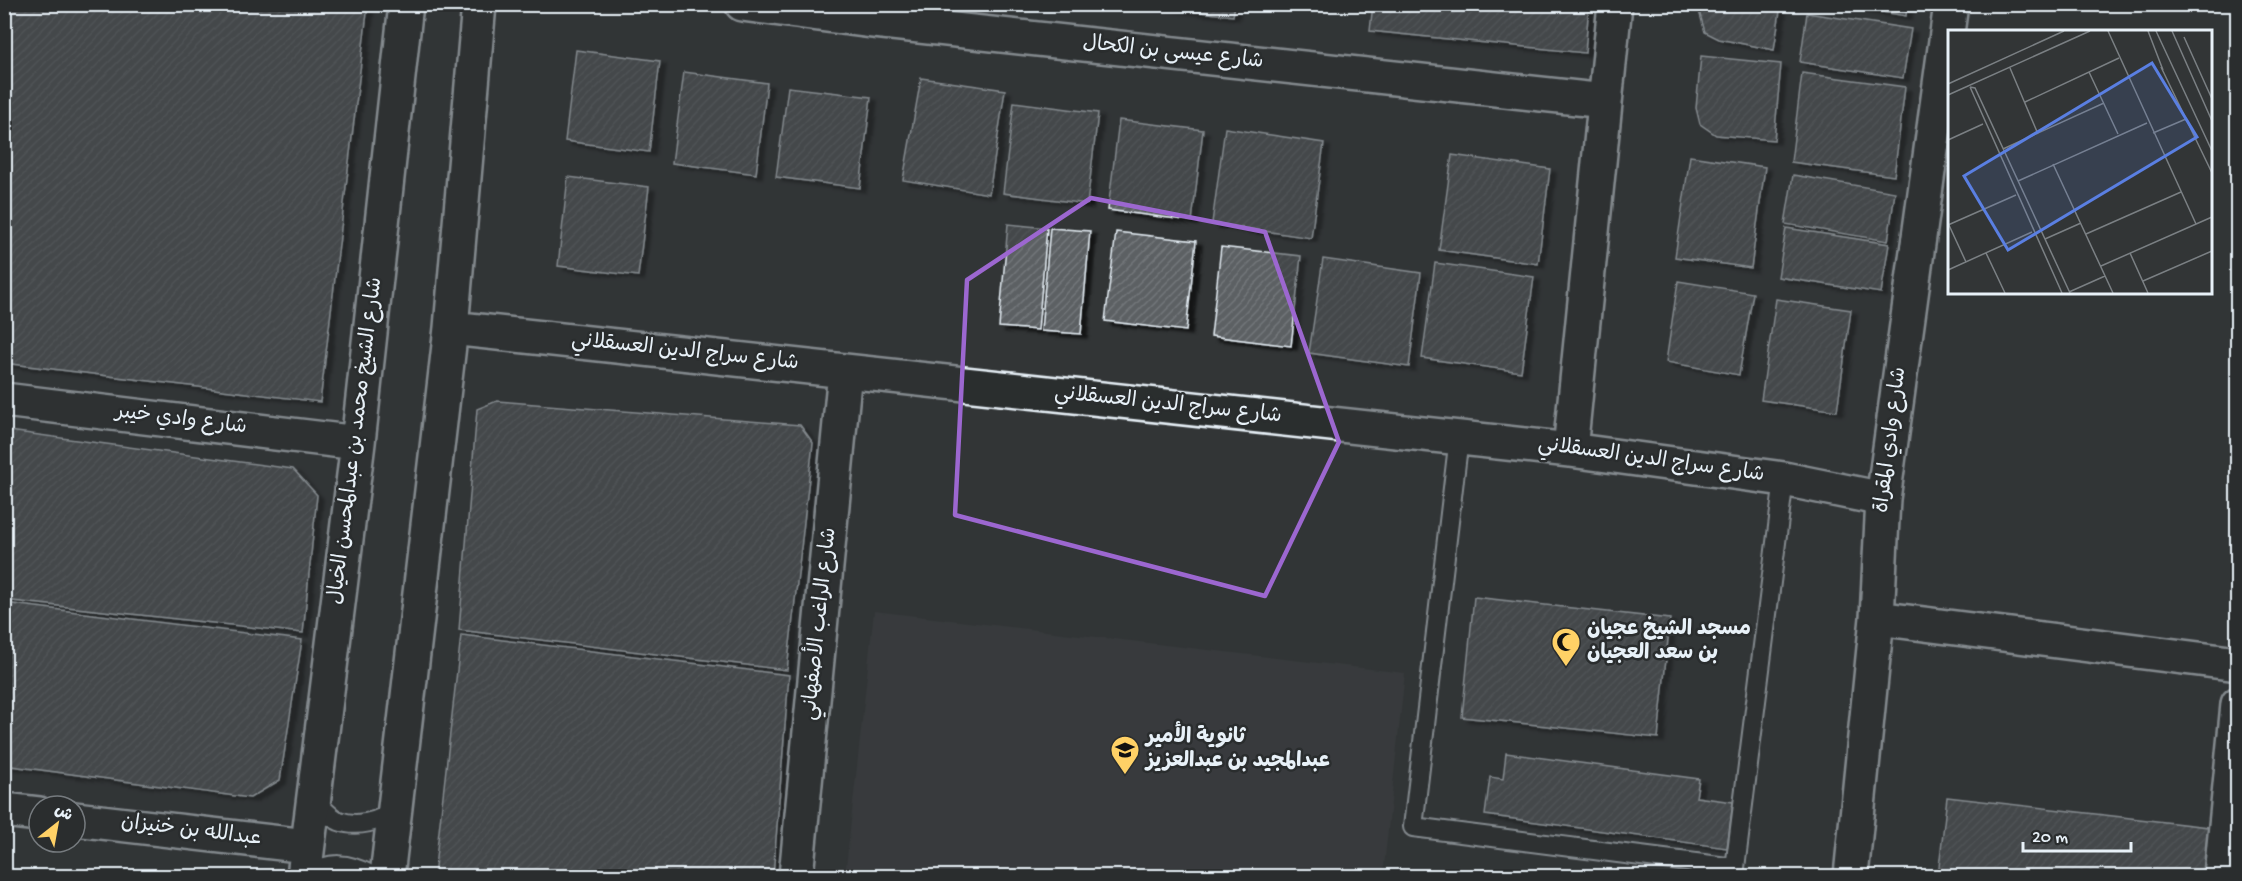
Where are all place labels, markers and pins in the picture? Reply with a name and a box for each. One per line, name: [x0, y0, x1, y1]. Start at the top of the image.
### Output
place label: مسجد الشيخ عجيان بن سعد العجيان: [1587, 616, 1751, 667]
mosque icon: مسجد الشيخ عجيان بن سعد العجيان: [1550, 626, 1582, 668]
place label: ثانوية الأمير عبدالمجيد بن عبدالعزيز: [1144, 721, 1330, 775]
school or university icon: ثانوية الأمير عبدالمجيد بن عبدالعزيز: [1109, 734, 1141, 776]

